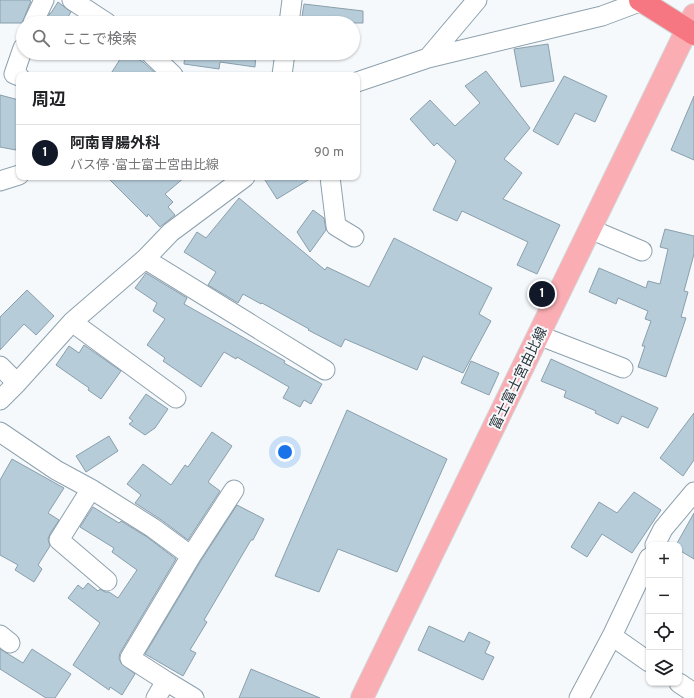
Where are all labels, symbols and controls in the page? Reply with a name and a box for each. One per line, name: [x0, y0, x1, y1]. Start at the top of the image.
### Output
search box: [16, 16, 360, 60]
icon: search: [30, 27, 52, 49]
text: ここで検索: [62, 31, 137, 50]
text: 周辺: [32, 90, 66, 112]
text: 阿南胃腸外科: [70, 135, 160, 154]
text: 1: [42, 145, 48, 161]
text: 90 m: [314, 145, 344, 161]
text: バス停 · 富士富士宮由比線: [70, 158, 219, 174]
pin: 1: [529, 279, 555, 309]
street label: 富士富士宮由比線: [487, 325, 552, 433]
your location: [275, 442, 295, 462]
map controls: [646, 542, 682, 686]
button: +: [646, 542, 682, 578]
button: −: [646, 578, 682, 614]
button: locate: [646, 614, 682, 650]
button: layers: [646, 650, 682, 686]

